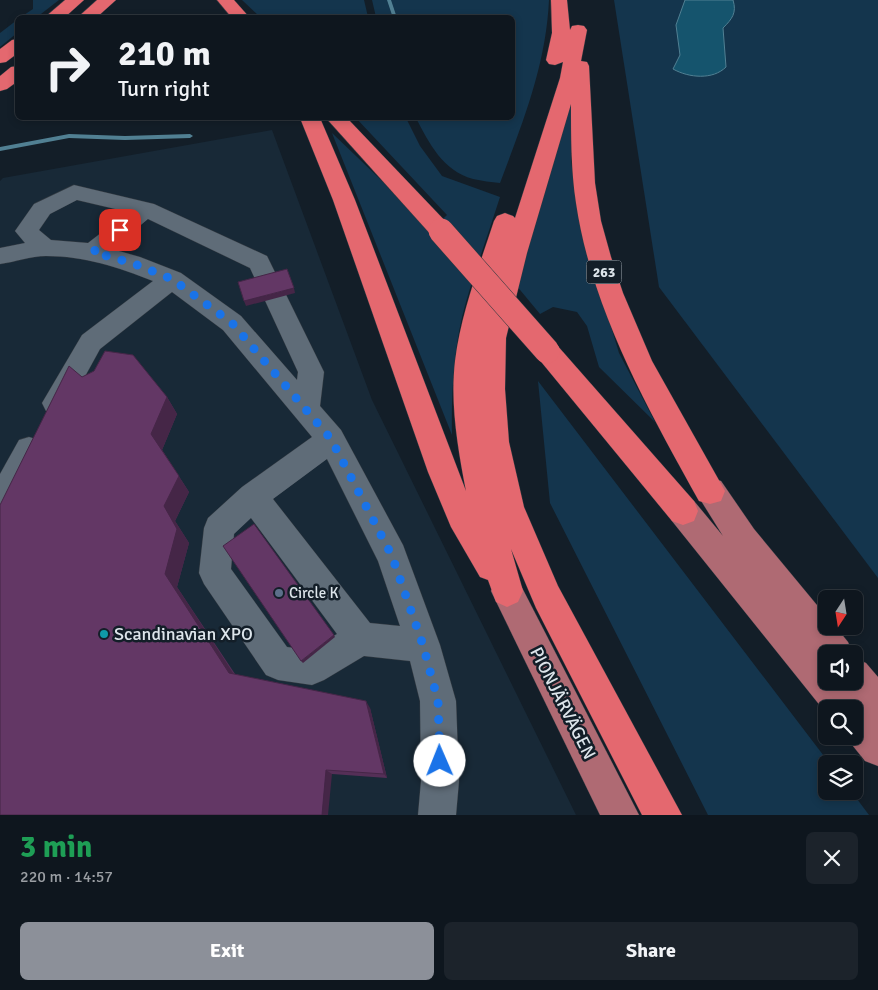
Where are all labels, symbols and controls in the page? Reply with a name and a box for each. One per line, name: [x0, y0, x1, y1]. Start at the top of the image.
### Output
text: 210 m: [118, 32, 211, 75]
icon: right: [35, 35, 100, 100]
text: Turn right: [118, 75, 210, 102]
pin: [99, 209, 141, 251]
icon: arrive: [106, 216, 134, 244]
road number: 263: [586, 260, 622, 284]
place label: Circle K: [289, 584, 338, 602]
marker: Circle K: [273, 587, 285, 599]
north arrow: [818, 590, 862, 635]
map controls: [818, 590, 863, 800]
place label: Scandinavian XPO: [114, 623, 253, 645]
marker: Scandinavian XPO: [98, 628, 110, 640]
street label: PIONJÄRVÄGEN: [525, 643, 601, 763]
button: sound: [818, 645, 863, 690]
button: search: [818, 700, 863, 745]
position arrow: [413, 734, 465, 786]
button: layers: [818, 755, 863, 800]
text: 3 min: [20, 829, 92, 866]
button: close: [806, 832, 858, 884]
text: 220 m · 14:57: [20, 867, 113, 887]
button: Exit: [20, 922, 434, 980]
button: Share: [444, 922, 858, 980]

